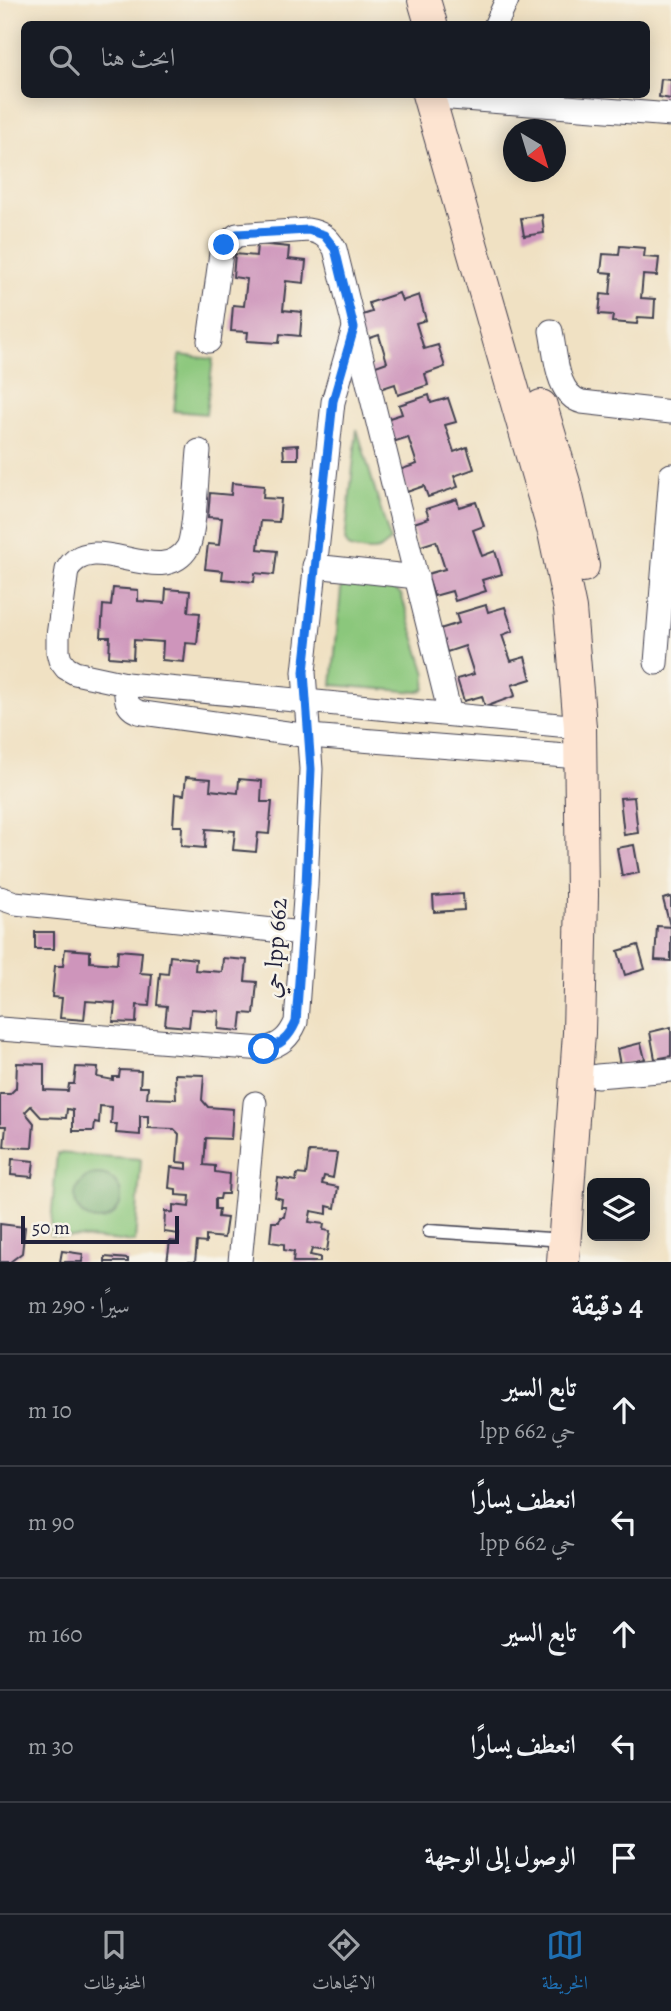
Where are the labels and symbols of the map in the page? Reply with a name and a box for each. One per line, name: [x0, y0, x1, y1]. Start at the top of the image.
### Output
north arrow: [503, 119, 566, 182]
route end: [208, 229, 239, 260]
street label: حي lpp 662: [256, 897, 297, 999]
route start: [248, 1033, 279, 1064]
scale bar: [21, 1213, 178, 1245]

